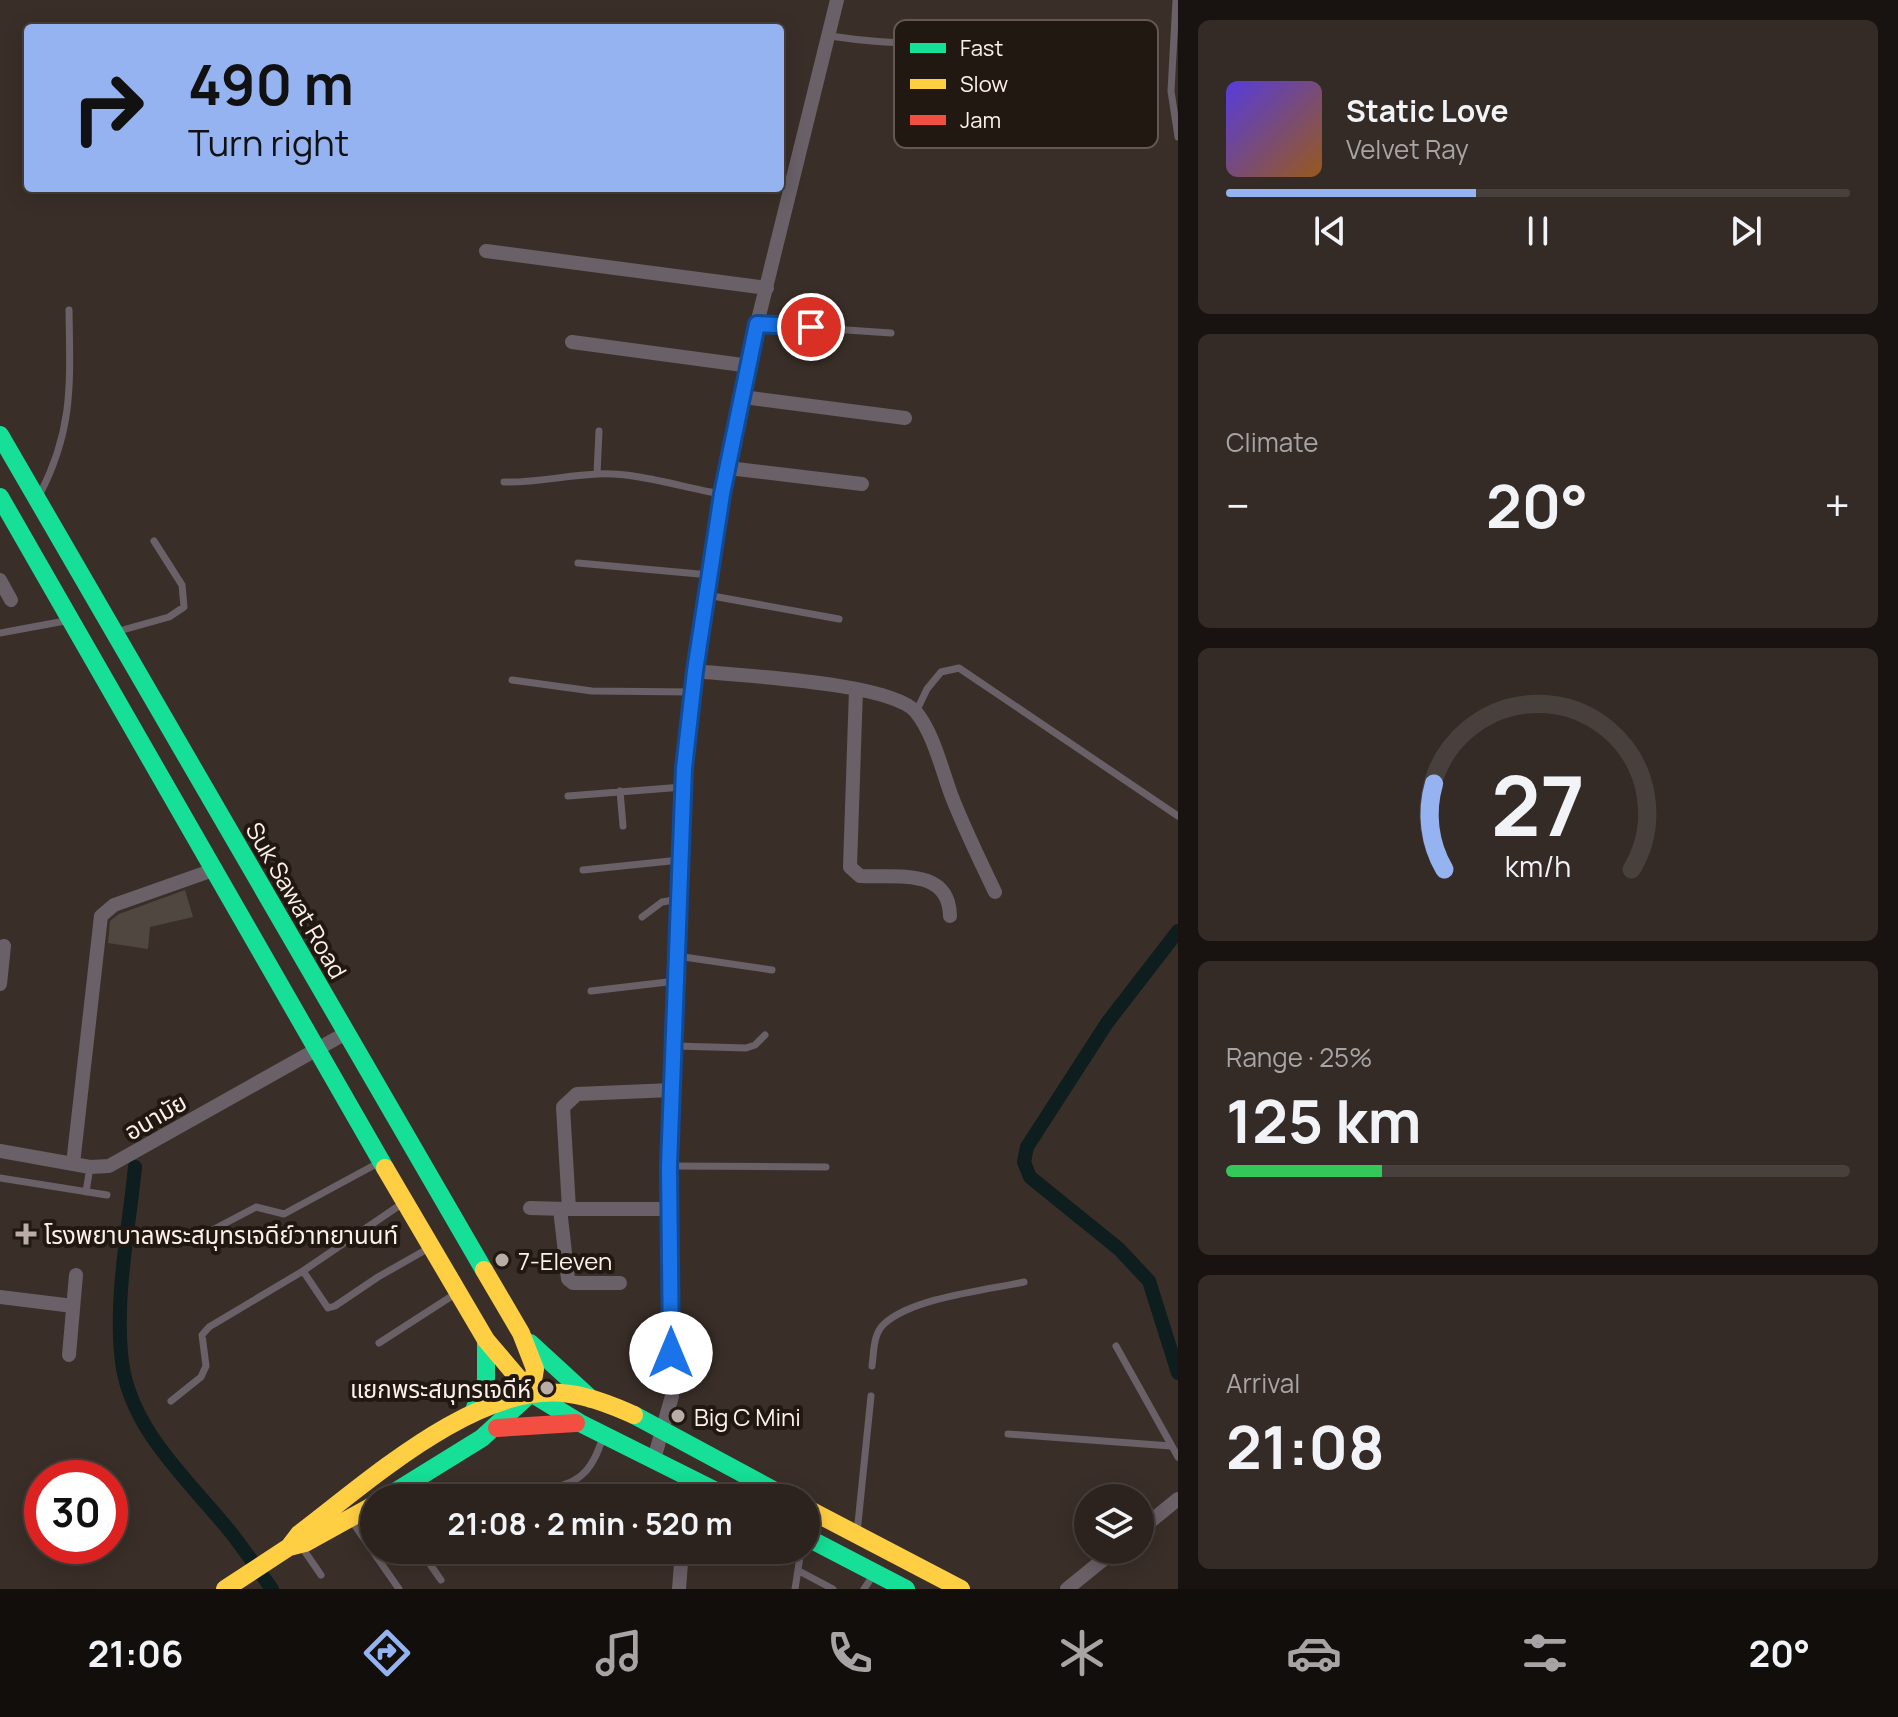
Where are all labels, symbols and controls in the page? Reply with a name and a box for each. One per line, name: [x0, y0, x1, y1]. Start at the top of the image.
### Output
legend: [894, 20, 1158, 148]
text: Fast: [960, 33, 1003, 63]
text: 490 m: [188, 45, 354, 122]
icon: right: [56, 56, 160, 160]
text: Slow: [960, 69, 1008, 99]
text: Static Love: [1346, 90, 1509, 131]
text: Jam: [960, 105, 1001, 135]
text: Turn right: [188, 118, 349, 167]
text: Velvet Ray: [1346, 131, 1469, 167]
icon: previous: [1308, 209, 1352, 253]
icon: pause: [1516, 209, 1560, 253]
icon: next: [1724, 209, 1768, 253]
pin: [777, 293, 845, 361]
icon: arrive: [789, 305, 833, 349]
text: Climate: [1226, 424, 1318, 460]
text: 20°: [1486, 464, 1588, 546]
text: −: [1226, 475, 1250, 535]
text: +: [1825, 475, 1850, 535]
text: 27: [1491, 747, 1585, 861]
street label: Suk Sawat Road: [239, 816, 355, 984]
text: km/h: [1505, 848, 1571, 887]
text: Range · 25%: [1226, 1039, 1372, 1075]
text: 125 km: [1226, 1079, 1421, 1161]
street label: อนามัย: [118, 1085, 192, 1147]
place label: โรงพยาบาลพระสมุทรเจดีย์วาทยานนท์: [44, 1218, 398, 1251]
marker: โรงพยาบาลพระสมุทรเจดีย์วาทยานนท์: [15, 1223, 37, 1245]
place label: 7-Eleven: [518, 1244, 612, 1277]
marker: 7-Eleven: [493, 1251, 511, 1269]
position arrow: [629, 1311, 713, 1395]
text: Arrival: [1226, 1365, 1300, 1401]
place label: แยกพระสมุทรเจดีห์: [350, 1372, 532, 1405]
marker: แยกพระสมุทรเจดีห์: [538, 1379, 556, 1397]
place label: Big C Mini: [694, 1400, 801, 1433]
text: 21:08: [1226, 1405, 1385, 1487]
marker: Big C Mini: [669, 1407, 687, 1425]
speed limit sign: 30: [24, 1460, 128, 1564]
map controls: [1074, 1484, 1154, 1564]
button: layers: [1074, 1484, 1154, 1564]
text: 21:08 · 2 min · 520 m: [448, 1503, 732, 1544]
icon: directions: [359, 1625, 415, 1681]
icon: music: [591, 1625, 647, 1681]
icon: phone: [822, 1625, 878, 1681]
icon: climate: [1054, 1625, 1110, 1681]
icon: car: [1286, 1625, 1342, 1681]
icon: filters: [1517, 1625, 1573, 1681]
text: 21:06: [88, 1629, 183, 1678]
text: 20°: [1749, 1629, 1810, 1678]

